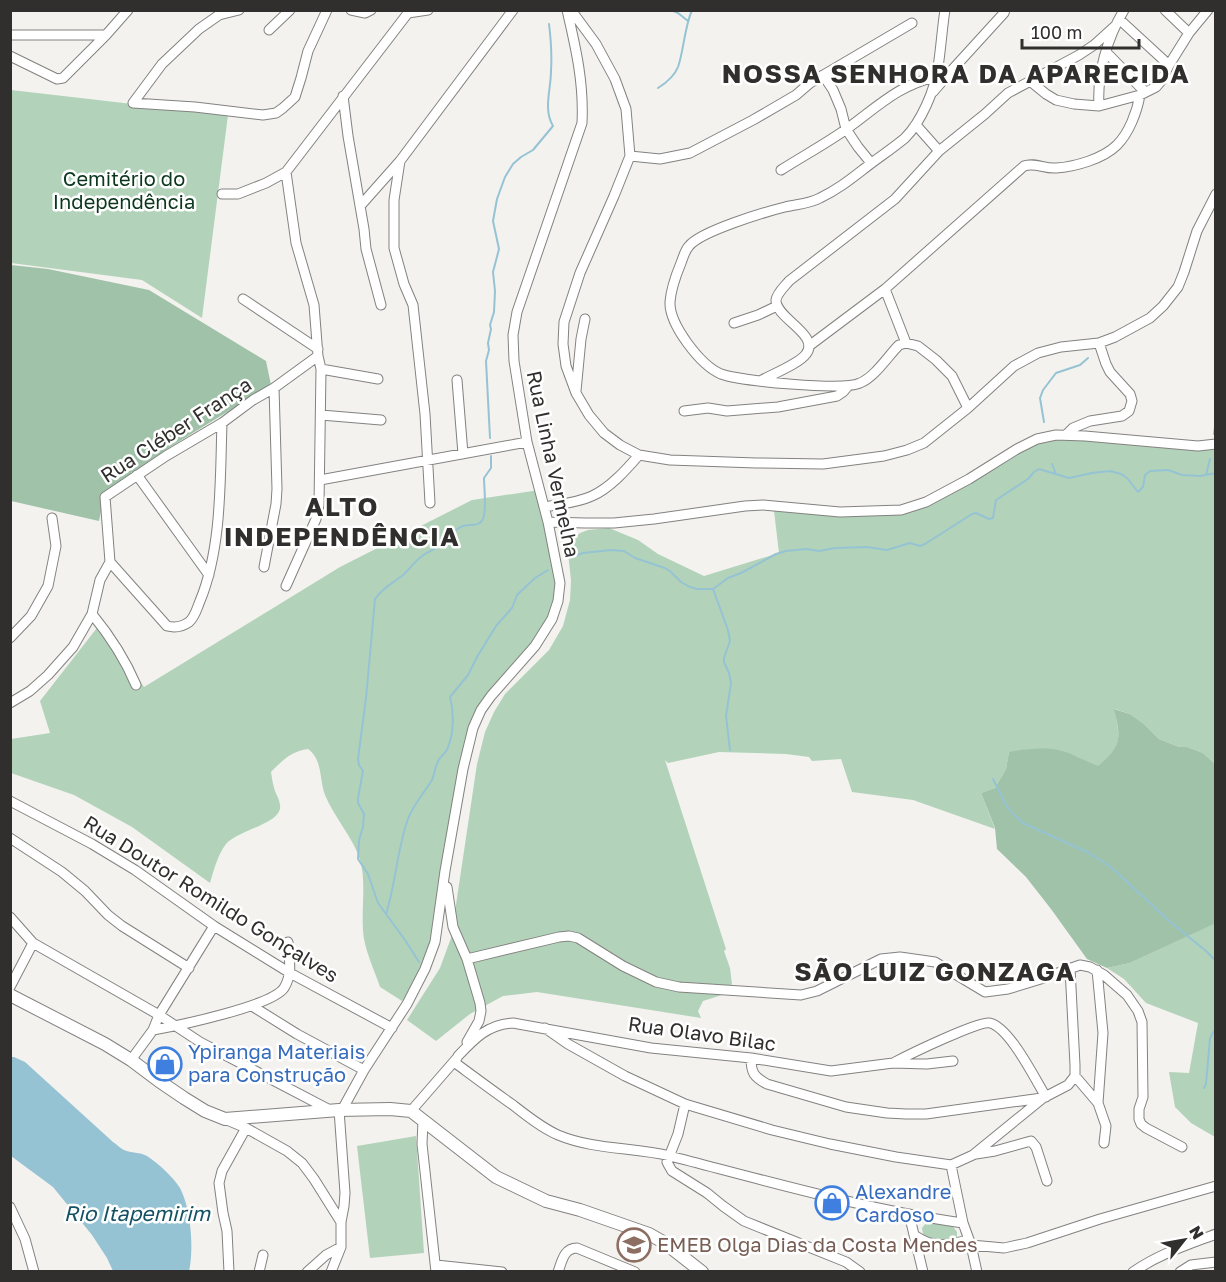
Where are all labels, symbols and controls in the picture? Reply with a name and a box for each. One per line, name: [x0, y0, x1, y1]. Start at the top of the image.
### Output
scale bar: [1022, 12, 1139, 50]
text: 100 m: [1031, 21, 1082, 43]
district label: NOSSA SENHORA DA APARECIDA: [722, 58, 1190, 89]
park label: Cemitério do Independência: [53, 166, 195, 213]
street label: Rua Linha Vermelha: [522, 368, 585, 559]
street label: Rua Cléber França: [96, 371, 255, 487]
district label: ALTO INDEPENDÊNCIA: [224, 491, 460, 552]
street label: Rua Doutor Romildo Gonçalves: [80, 810, 343, 987]
district label: SÃO LUIZ GONZAGA: [794, 956, 1076, 987]
street label: Rua Olavo Bilac: [627, 1011, 778, 1055]
place label: Ypiranga Materiais para Construção: [188, 1039, 365, 1086]
shop icon: Ypiranga Materiais para Construção: [147, 1046, 183, 1082]
place label: Alexandre Cardoso: [855, 1179, 951, 1226]
shop icon: Alexandre Cardoso: [814, 1185, 850, 1221]
water label: Rio Itapemirim: [64, 1200, 212, 1226]
north arrow: [1154, 1210, 1214, 1270]
text: N: [1185, 1222, 1209, 1243]
school or university icon: EMEB Olga Dias da Costa Mendes: [616, 1227, 652, 1263]
place label: EMEB Olga Dias da Costa Mendes: [657, 1232, 978, 1256]

